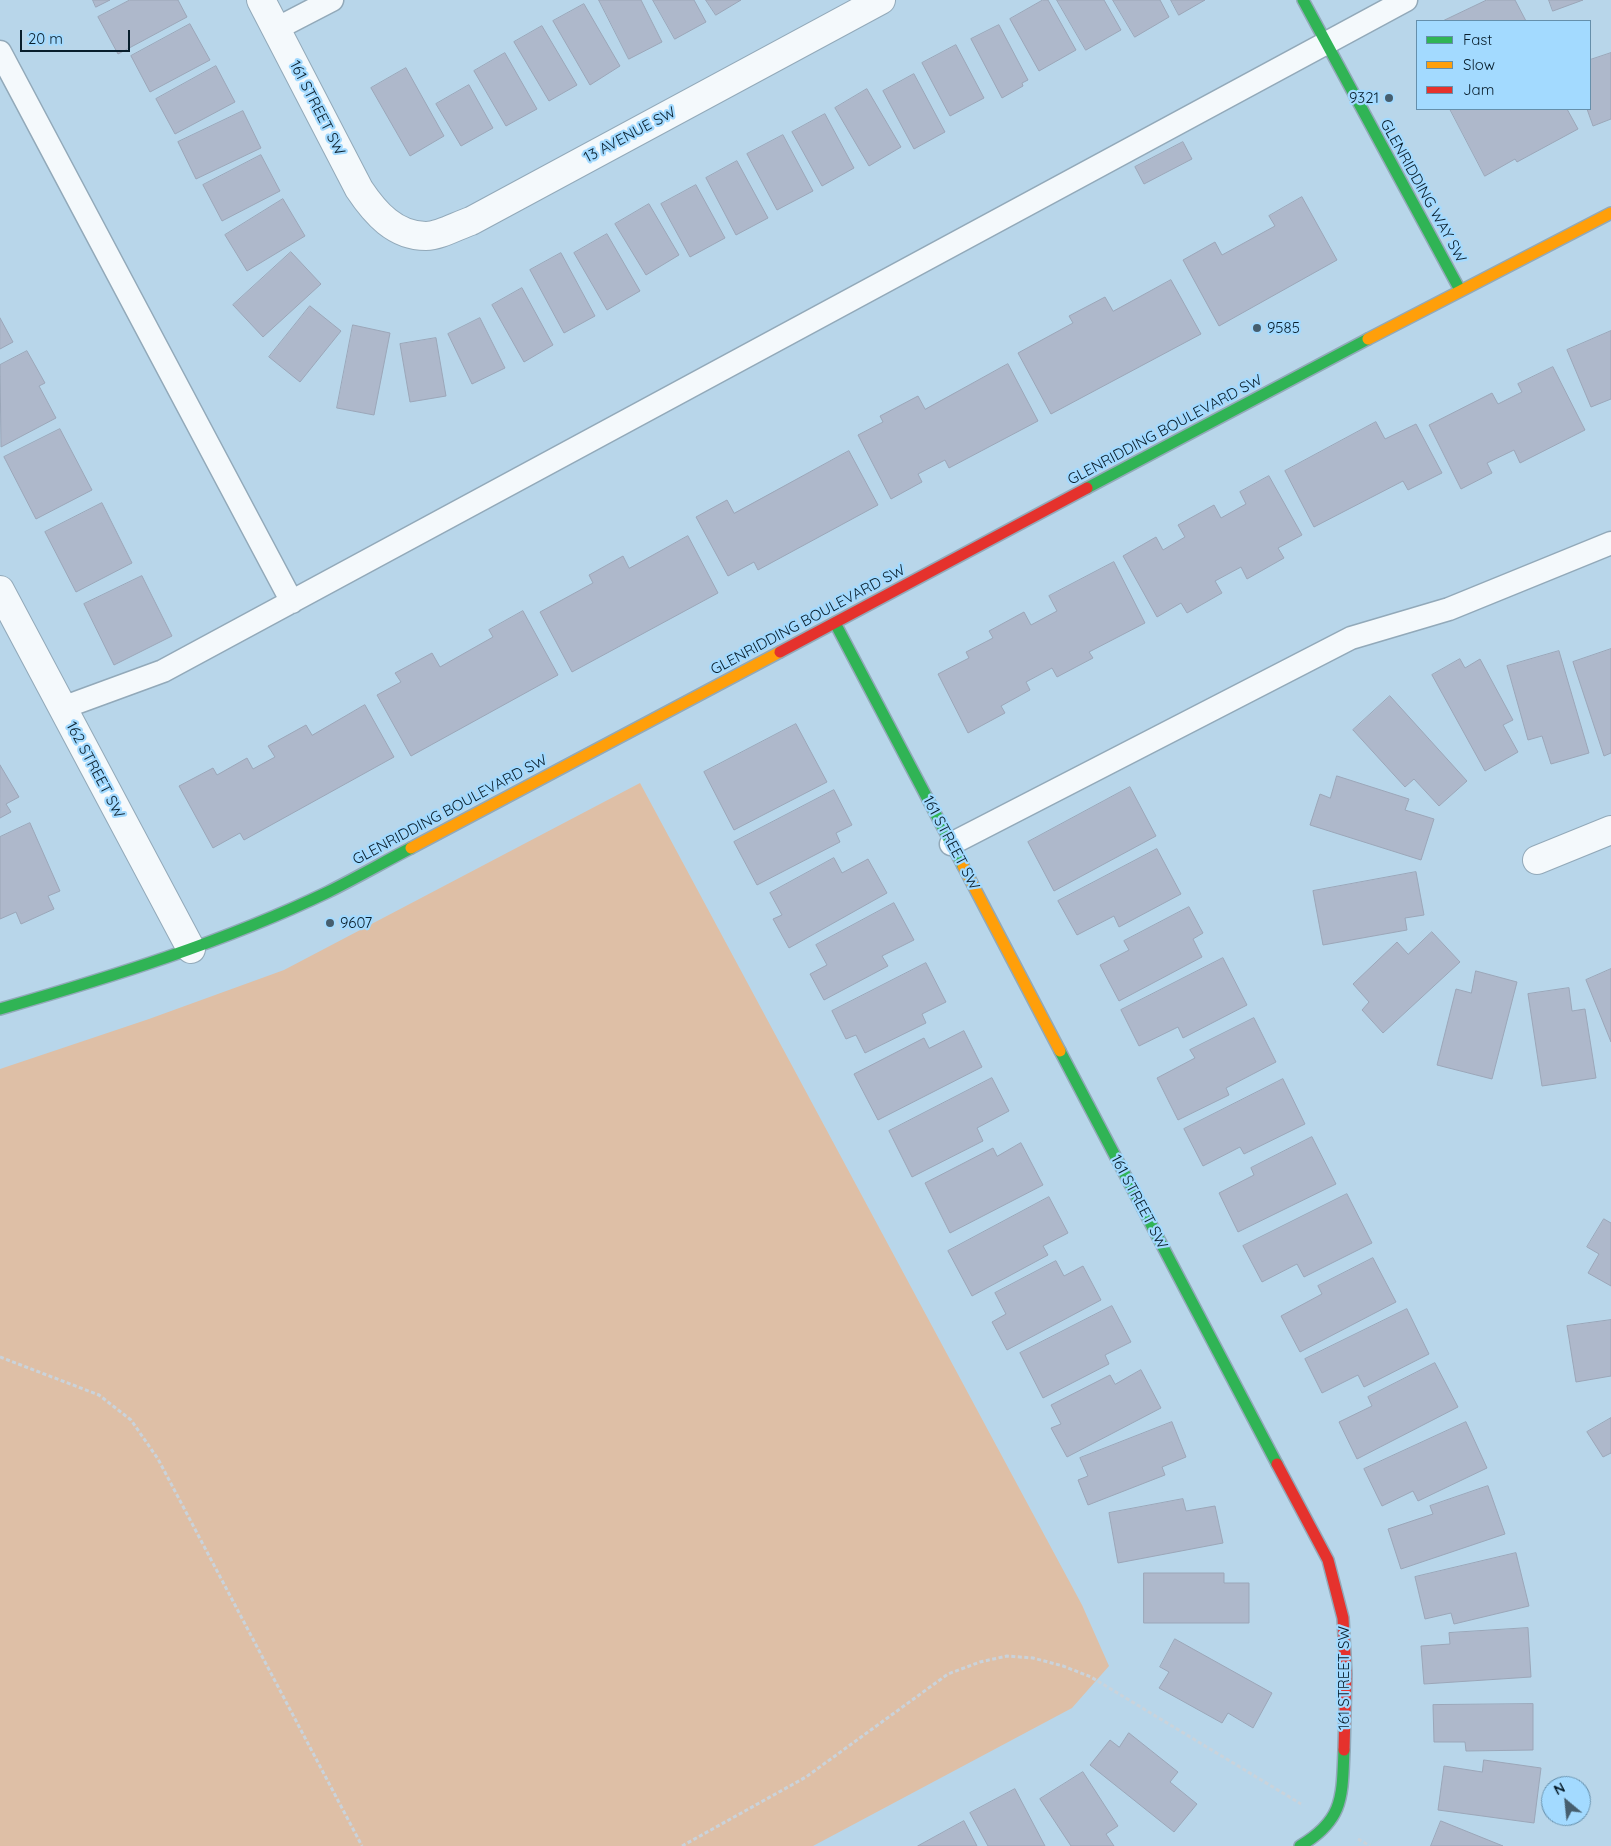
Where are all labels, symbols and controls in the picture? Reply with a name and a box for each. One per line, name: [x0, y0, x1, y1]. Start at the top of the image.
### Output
scale bar: [22, 20, 132, 52]
legend: [1416, 20, 1591, 110]
text: 20 m: [28, 29, 63, 48]
text: Fast: [1463, 30, 1492, 49]
text: Slow: [1463, 55, 1495, 74]
street label: 161 STREET SW: [285, 58, 349, 158]
text: Jam: [1463, 80, 1494, 99]
place label: 9321: [1349, 89, 1379, 107]
marker: 9321: [1383, 92, 1395, 104]
street label: 13 AVENUE SW: [581, 103, 679, 167]
street label: GLENRIDDING WAY SW: [1376, 116, 1470, 266]
place label: 9585: [1267, 319, 1300, 337]
marker: 9585: [1251, 322, 1263, 334]
street label: GLENRIDDING BOULEVARD SW: [1065, 371, 1265, 489]
street label: GLENRIDDING BOULEVARD SW: [708, 561, 908, 679]
street label: 162 STREET SW: [62, 719, 128, 821]
street label: GLENRIDDING BOULEVARD SW: [350, 751, 550, 869]
street label: 161 STREET SW: [919, 793, 983, 893]
place label: 9607: [340, 914, 372, 932]
marker: 9607: [324, 917, 336, 929]
street label: 161 STREET SW: [1107, 1152, 1171, 1252]
street label: 161 STREET SW: [1335, 1626, 1353, 1730]
north arrow: [1541, 1776, 1591, 1826]
text: N: [1551, 1778, 1568, 1799]

